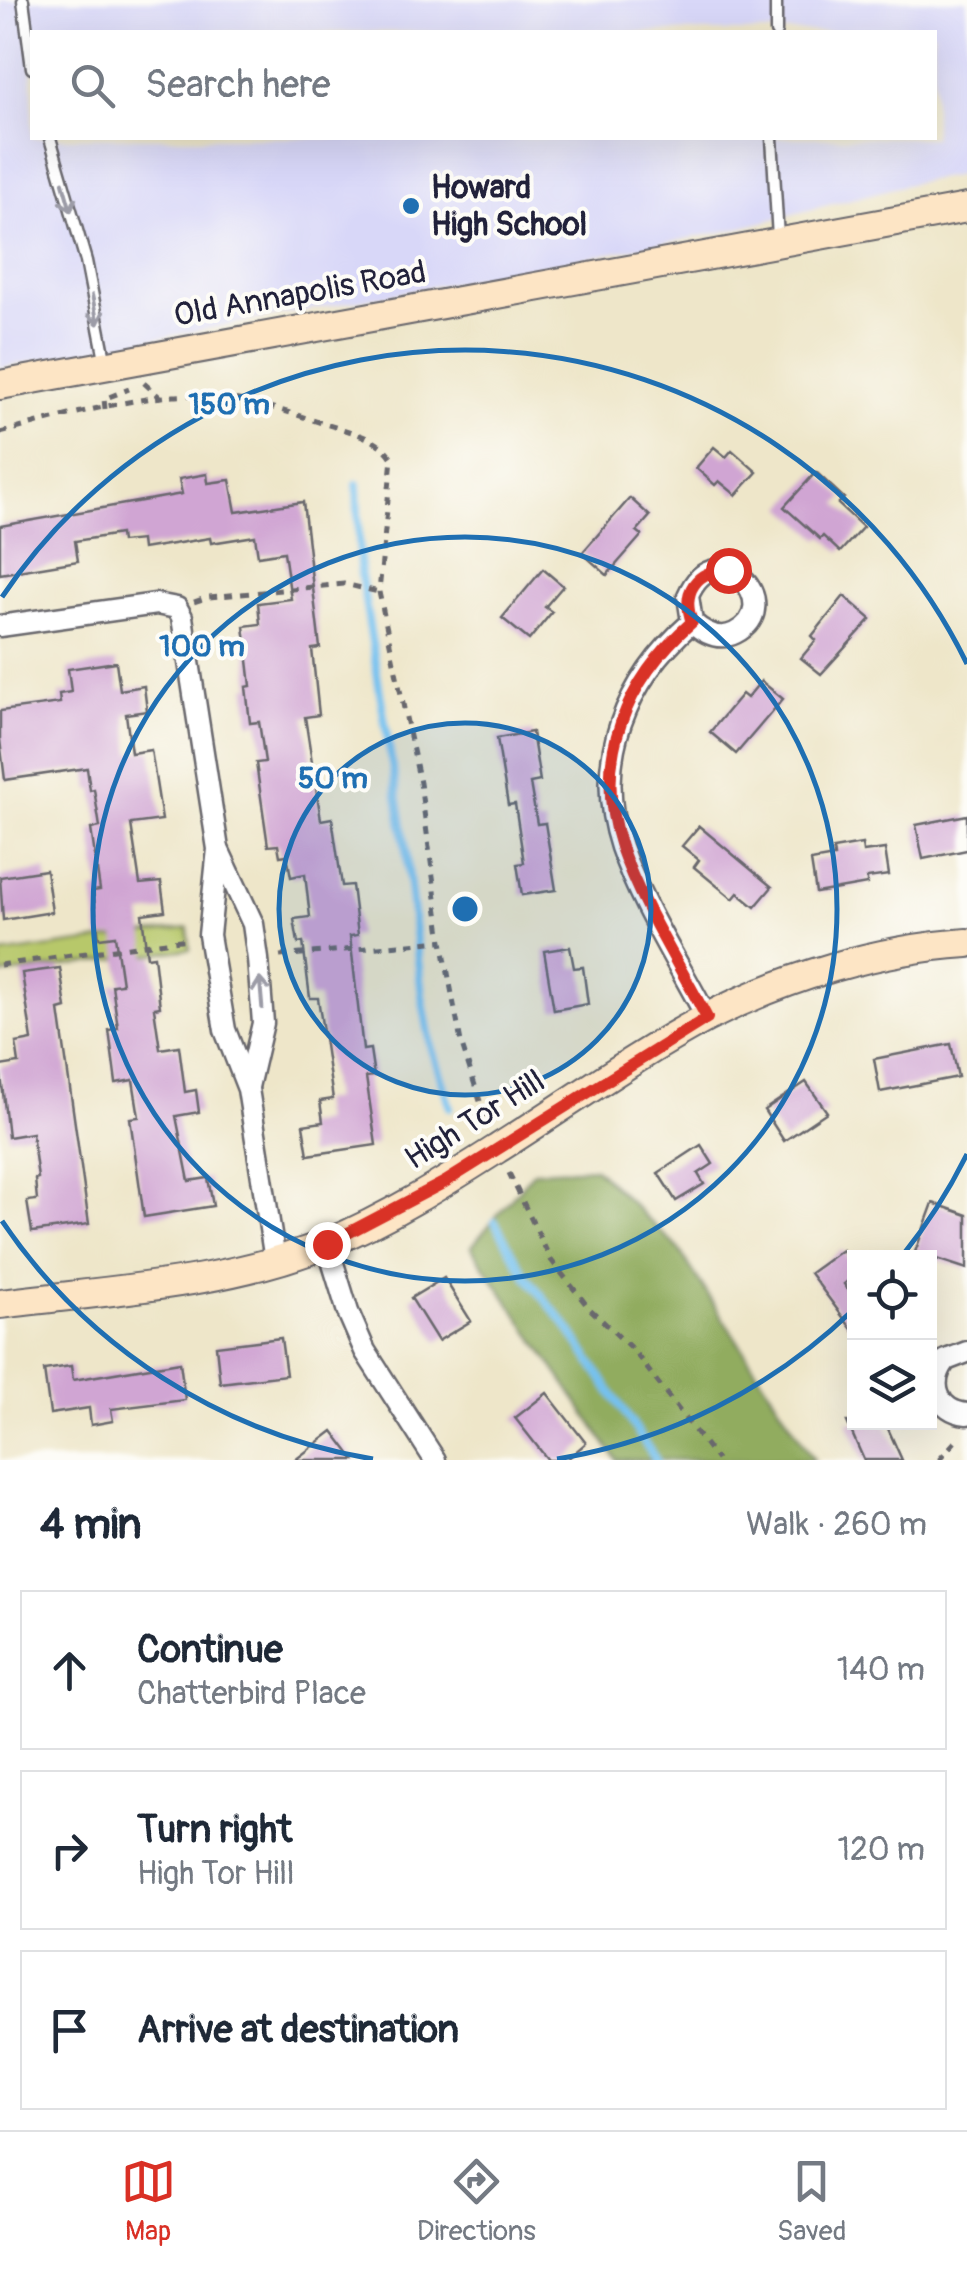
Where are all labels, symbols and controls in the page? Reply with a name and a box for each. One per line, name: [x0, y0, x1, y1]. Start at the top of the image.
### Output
search box: [30, 30, 937, 140]
icon: search: [65, 58, 120, 113]
text: Search here: [145, 61, 331, 109]
place label: Howard High School: [431, 168, 587, 245]
one-way arrow: [59, 180, 77, 212]
marker: Howard High School: [400, 195, 422, 217]
street label: Old Annapolis Road: [171, 252, 429, 336]
one-way arrow: [87, 293, 106, 325]
text: 150 m: [188, 386, 270, 423]
route start: [706, 548, 752, 594]
text: 100 m: [159, 628, 245, 665]
text: 50 m: [298, 760, 368, 797]
centre of rings: [447, 891, 483, 927]
one-way arrow: [251, 978, 270, 1010]
street label: High Tor Hill: [398, 1061, 552, 1179]
route end: [305, 1222, 351, 1268]
map controls: [847, 1250, 937, 1430]
button: locate: [847, 1250, 937, 1340]
button: layers: [847, 1340, 937, 1430]
text: 4 min: [40, 1499, 142, 1551]
text: Walk · 260 m: [746, 1505, 927, 1545]
text: Continue: [137, 1626, 283, 1674]
icon: ahead: [42, 1643, 97, 1698]
text: 140 m: [837, 1650, 925, 1690]
text: Chatterbird Place: [137, 1674, 366, 1714]
text: Turn right: [137, 1806, 292, 1854]
icon: right: [42, 1823, 97, 1878]
text: 120 m: [837, 1830, 925, 1870]
text: High Tor Hill: [137, 1854, 294, 1894]
icon: arrive: [42, 2003, 97, 2058]
text: Arrive at destination: [137, 2006, 459, 2054]
tab: Map: [121, 2154, 176, 2249]
tab: Directions: [417, 2154, 536, 2249]
tab: Saved: [777, 2154, 846, 2249]

